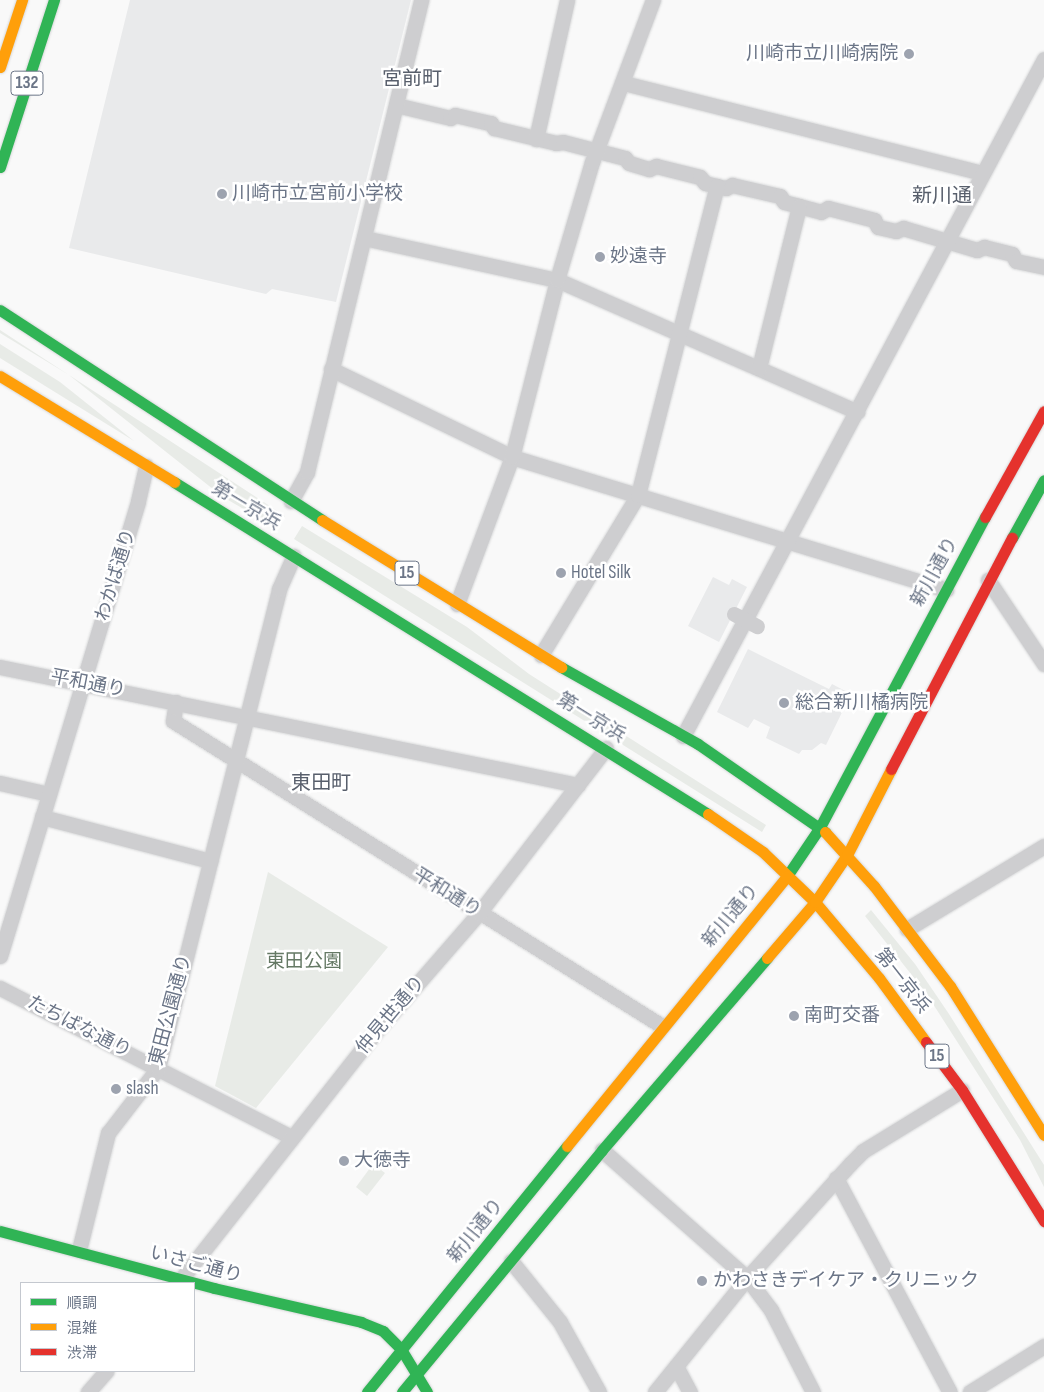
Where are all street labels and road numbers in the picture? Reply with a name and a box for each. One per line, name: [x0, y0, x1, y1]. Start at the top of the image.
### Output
road number: 132: [10, 68, 44, 99]
street label: 第一京浜: [208, 477, 284, 535]
street label: わかば通り: [91, 526, 141, 624]
street label: 新川通り: [907, 533, 963, 611]
road number: 15: [394, 558, 420, 588]
street label: 平和通り: [49, 666, 127, 702]
street label: 第一京浜: [553, 688, 629, 748]
street label: 平和通り: [409, 863, 485, 923]
street label: 新川通り: [698, 880, 764, 952]
street label: 第一京浜: [870, 944, 934, 1018]
street label: 東田公園通り: [145, 952, 197, 1068]
street label: 仲見世通り: [352, 971, 430, 1059]
street label: たちばな通り: [23, 991, 135, 1063]
road number: 15: [924, 1040, 950, 1072]
street label: 新川通り: [443, 1194, 509, 1268]
street label: いさご通り: [147, 1242, 245, 1288]

